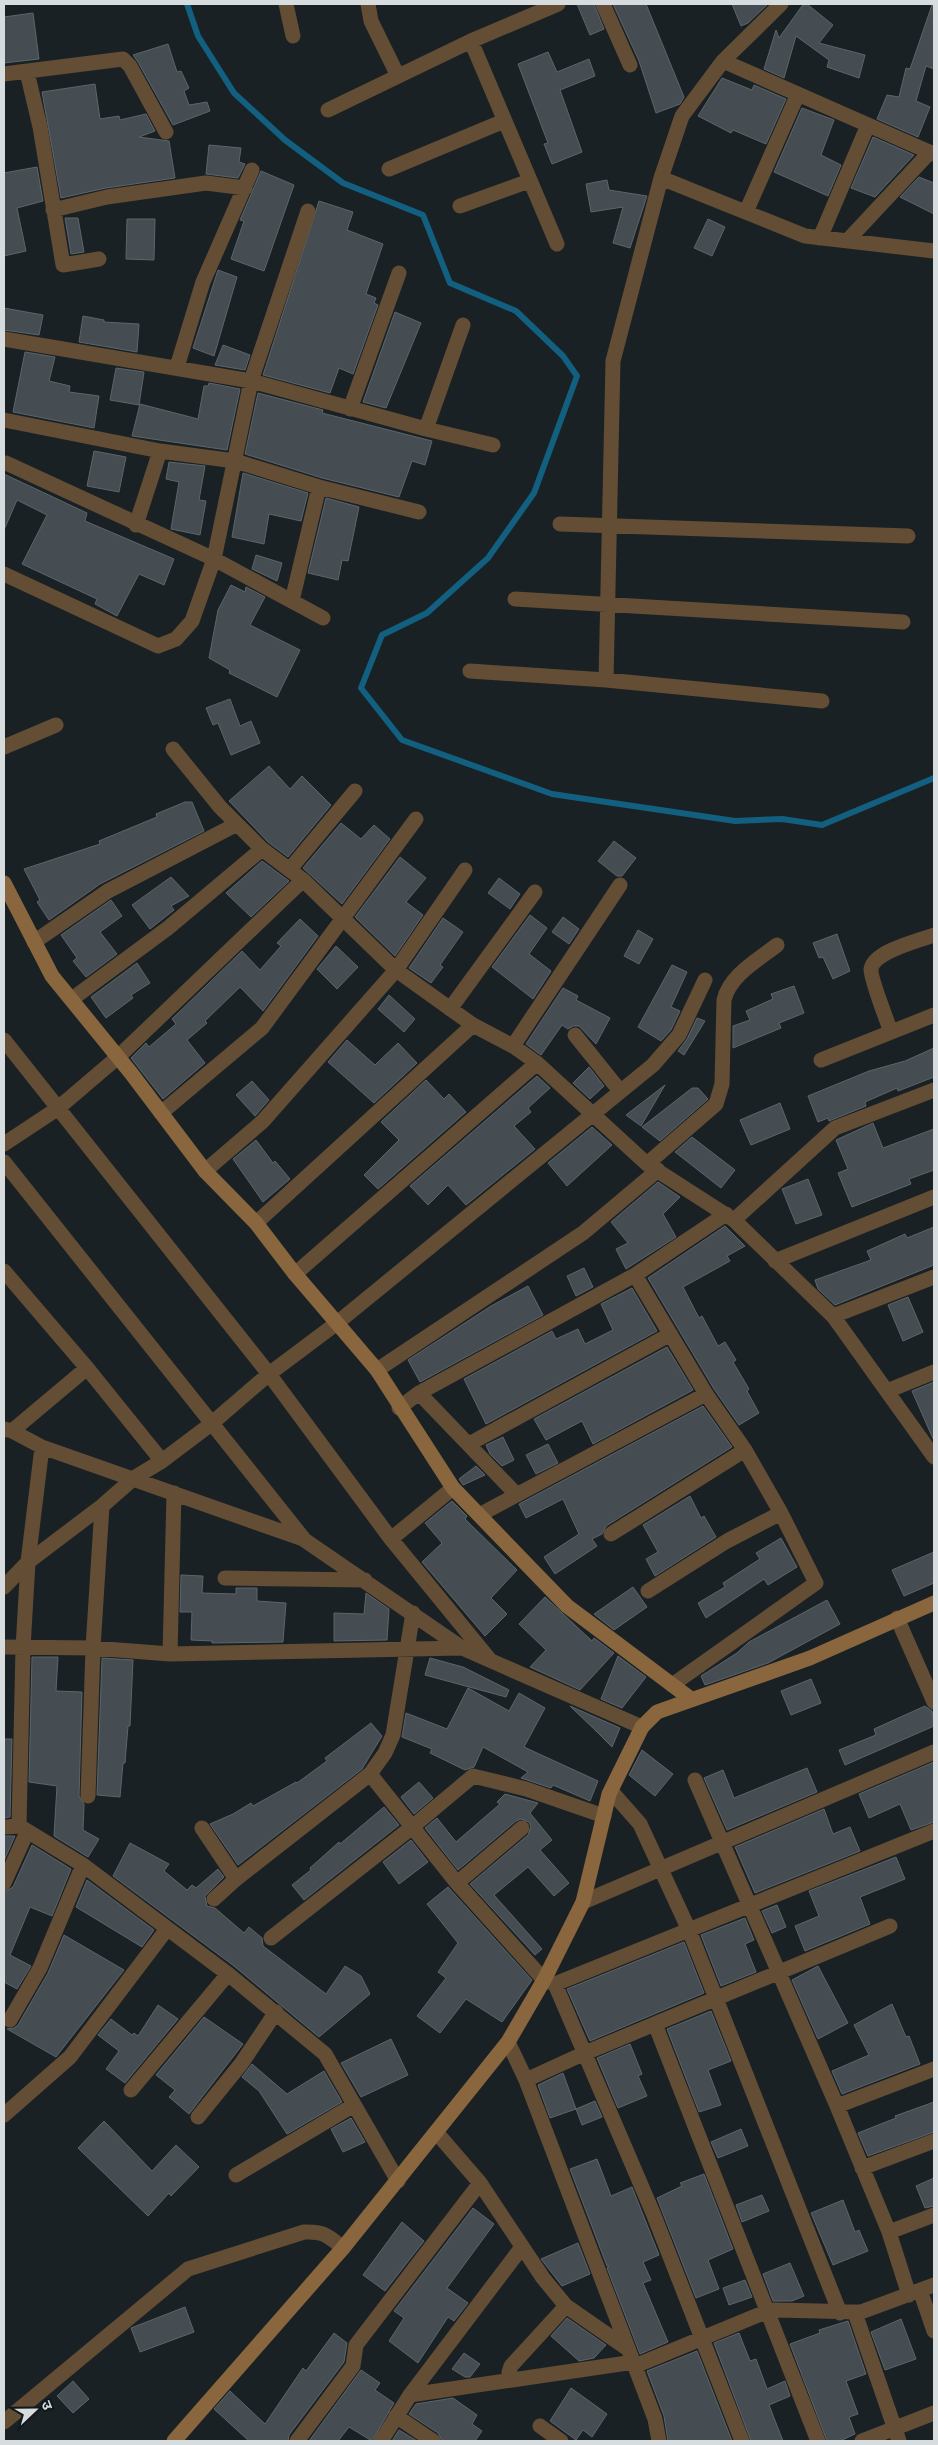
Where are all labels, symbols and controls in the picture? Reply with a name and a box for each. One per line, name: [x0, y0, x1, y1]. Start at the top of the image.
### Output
north arrow: [10, 2385, 60, 2435]
text: उ: [35, 2398, 56, 2414]

